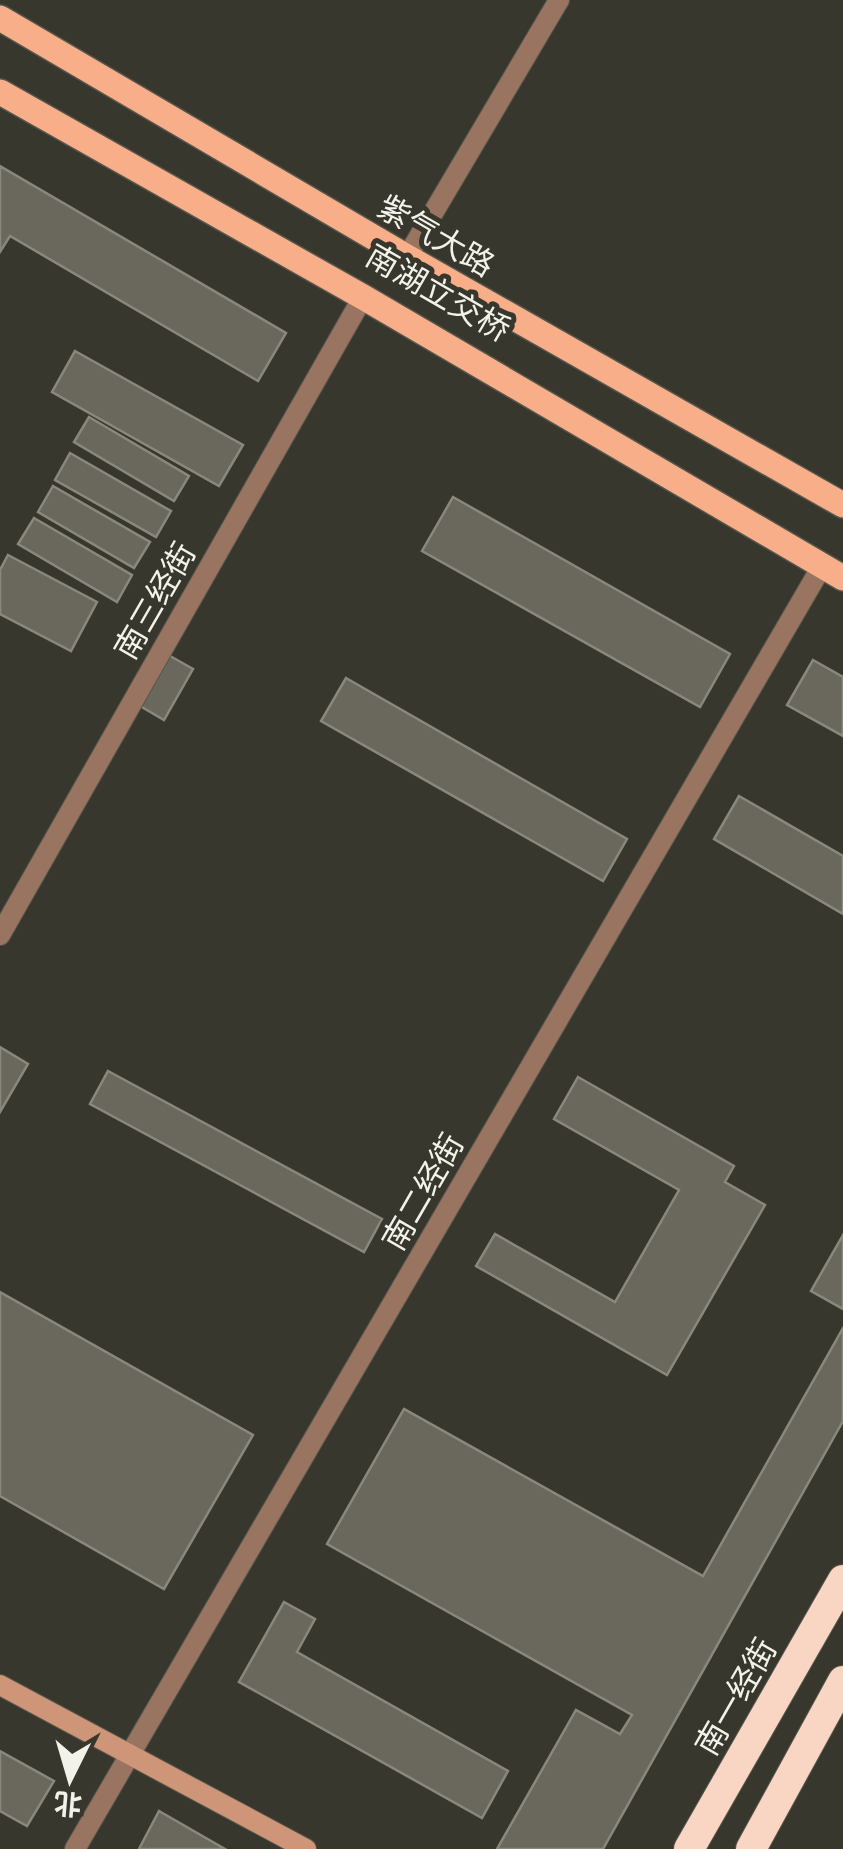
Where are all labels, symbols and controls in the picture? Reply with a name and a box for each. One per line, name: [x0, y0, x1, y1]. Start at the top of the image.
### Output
street label: 紫气大路: [372, 188, 501, 284]
street label: 南湖立交桥: [360, 237, 517, 349]
street label: 南三经街: [107, 536, 203, 665]
street label: 南二经街: [375, 1127, 471, 1256]
street label: 南一经街: [688, 1632, 784, 1761]
north arrow: [20, 1729, 120, 1829]
text: 北: [52, 1787, 83, 1821]

